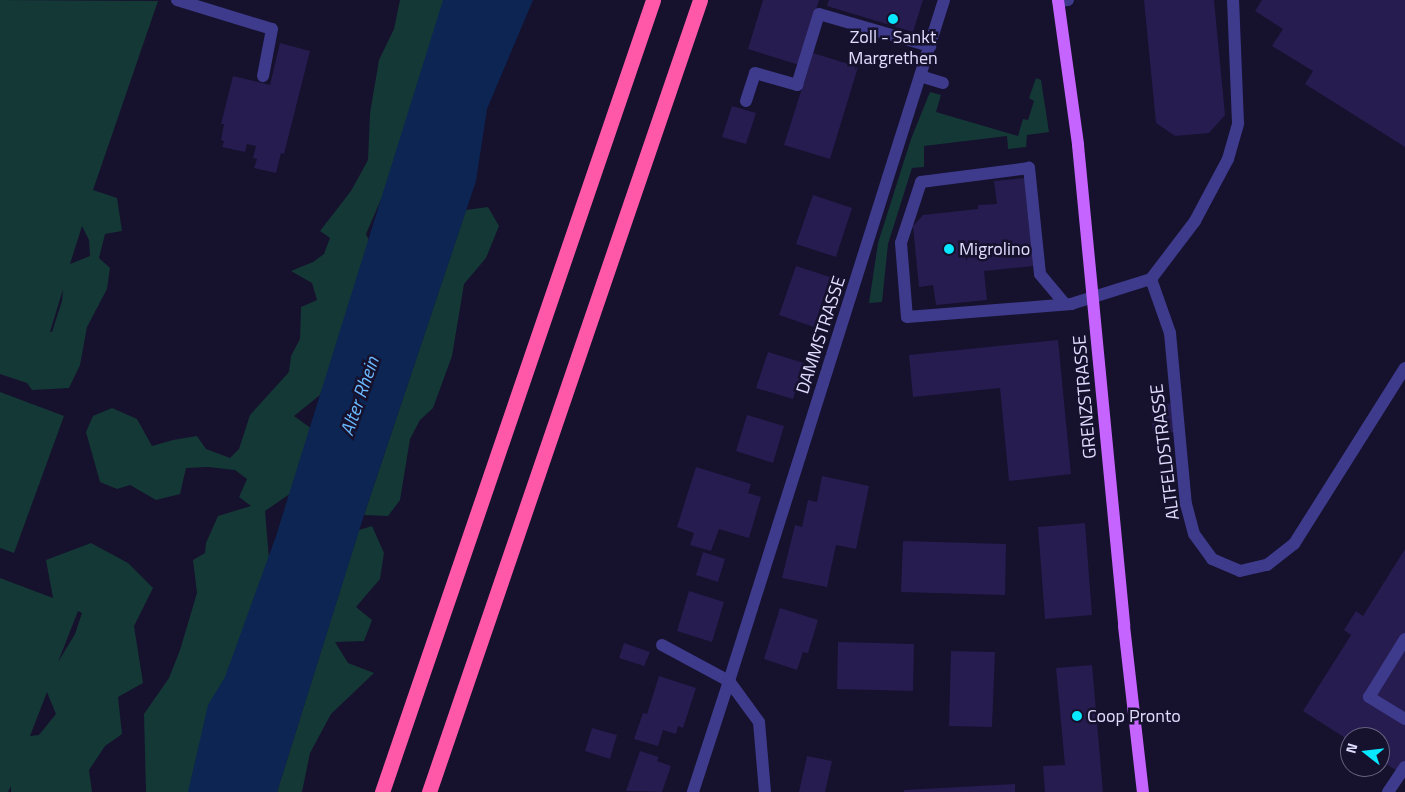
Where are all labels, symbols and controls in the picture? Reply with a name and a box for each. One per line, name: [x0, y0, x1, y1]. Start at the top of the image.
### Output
marker: Zoll - Sankt Margrethen: [887, 13, 899, 25]
place label: Zoll - Sankt Margrethen: [848, 27, 938, 70]
place label: Migrolino: [959, 238, 1030, 260]
marker: Migrolino: [943, 243, 955, 255]
street label: DAMMSTRASSE: [792, 273, 850, 397]
street label: GRENZSTRASSE: [1069, 334, 1101, 460]
water label: Alter Rhein: [335, 354, 383, 438]
street label: ALTFELDSTRASSE: [1146, 383, 1184, 521]
place label: Coop Pronto: [1087, 705, 1181, 727]
marker: Coop Pronto: [1071, 710, 1083, 722]
north arrow: [1340, 727, 1390, 777]
text: N: [1340, 740, 1362, 756]

